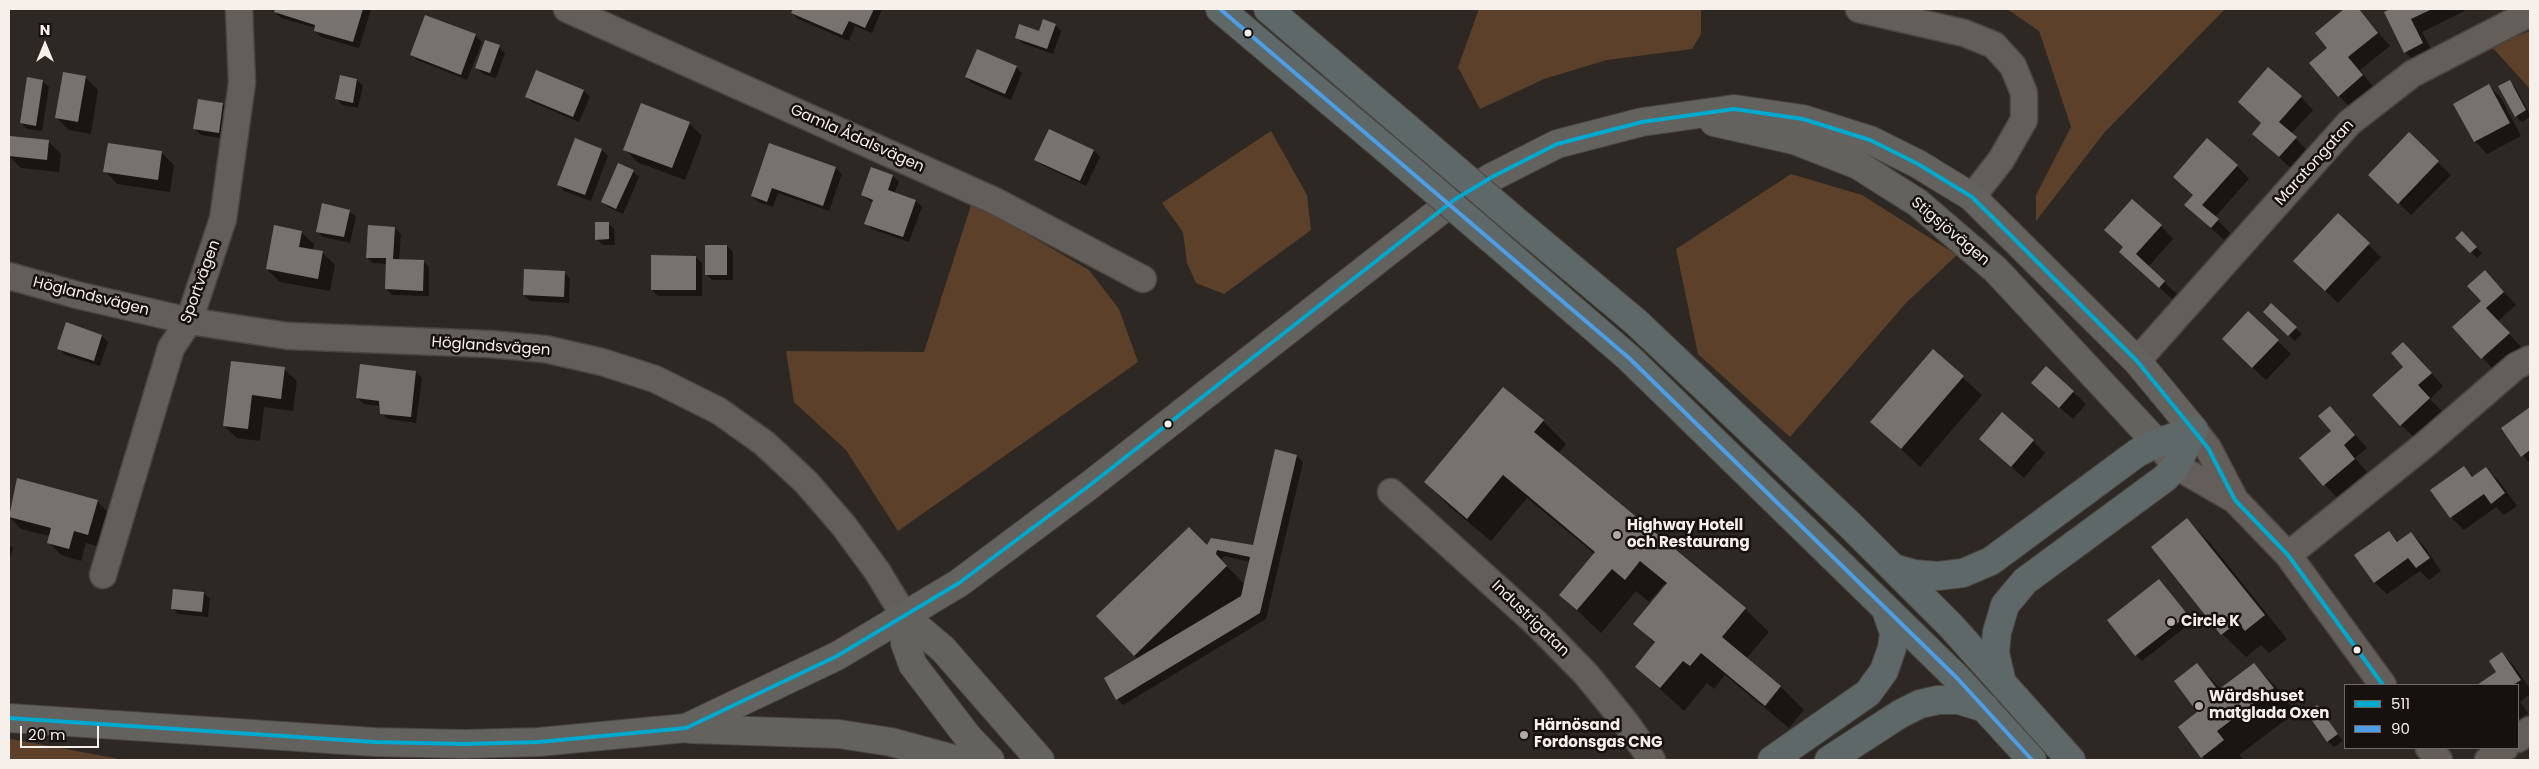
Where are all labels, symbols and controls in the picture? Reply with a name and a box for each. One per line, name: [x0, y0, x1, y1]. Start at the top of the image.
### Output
north arrow: [20, 20, 70, 70]
text: N: [40, 20, 50, 40]
unlabelled marker: [1243, 28, 1253, 38]
street label: Gamla Ådalsvägen: [787, 101, 927, 177]
street label: Maratongatan: [2272, 117, 2358, 209]
street label: Stigsjövägen: [1907, 194, 1993, 270]
street label: Sportvägen: [178, 238, 224, 326]
street label: Höglandsvägen: [31, 274, 151, 320]
street label: Höglandsvägen: [431, 334, 551, 360]
unlabelled marker: [1163, 419, 1173, 429]
place label: Highway Hotell och Restaurang: [1627, 517, 1750, 552]
marker: Highway Hotell och Restaurang: [1611, 529, 1623, 541]
street label: Industrigatan: [1487, 577, 1573, 661]
place label: Circle K: [2181, 613, 2240, 631]
marker: Circle K: [2165, 616, 2177, 628]
unlabelled marker: [2352, 645, 2362, 655]
legend: [2344, 684, 2519, 749]
place label: Wärdshuset matglada Oxen: [2209, 688, 2329, 723]
text: 511: [2391, 693, 2410, 714]
marker: Wärdshuset matglada Oxen: [2193, 700, 2205, 712]
scale bar: [22, 716, 101, 748]
place label: Härnösand Fordonsgas CNG: [1534, 717, 1662, 752]
text: 90: [2391, 718, 2410, 739]
text: 20 m: [28, 724, 66, 745]
marker: Härnösand Fordonsgas CNG: [1518, 729, 1530, 741]

